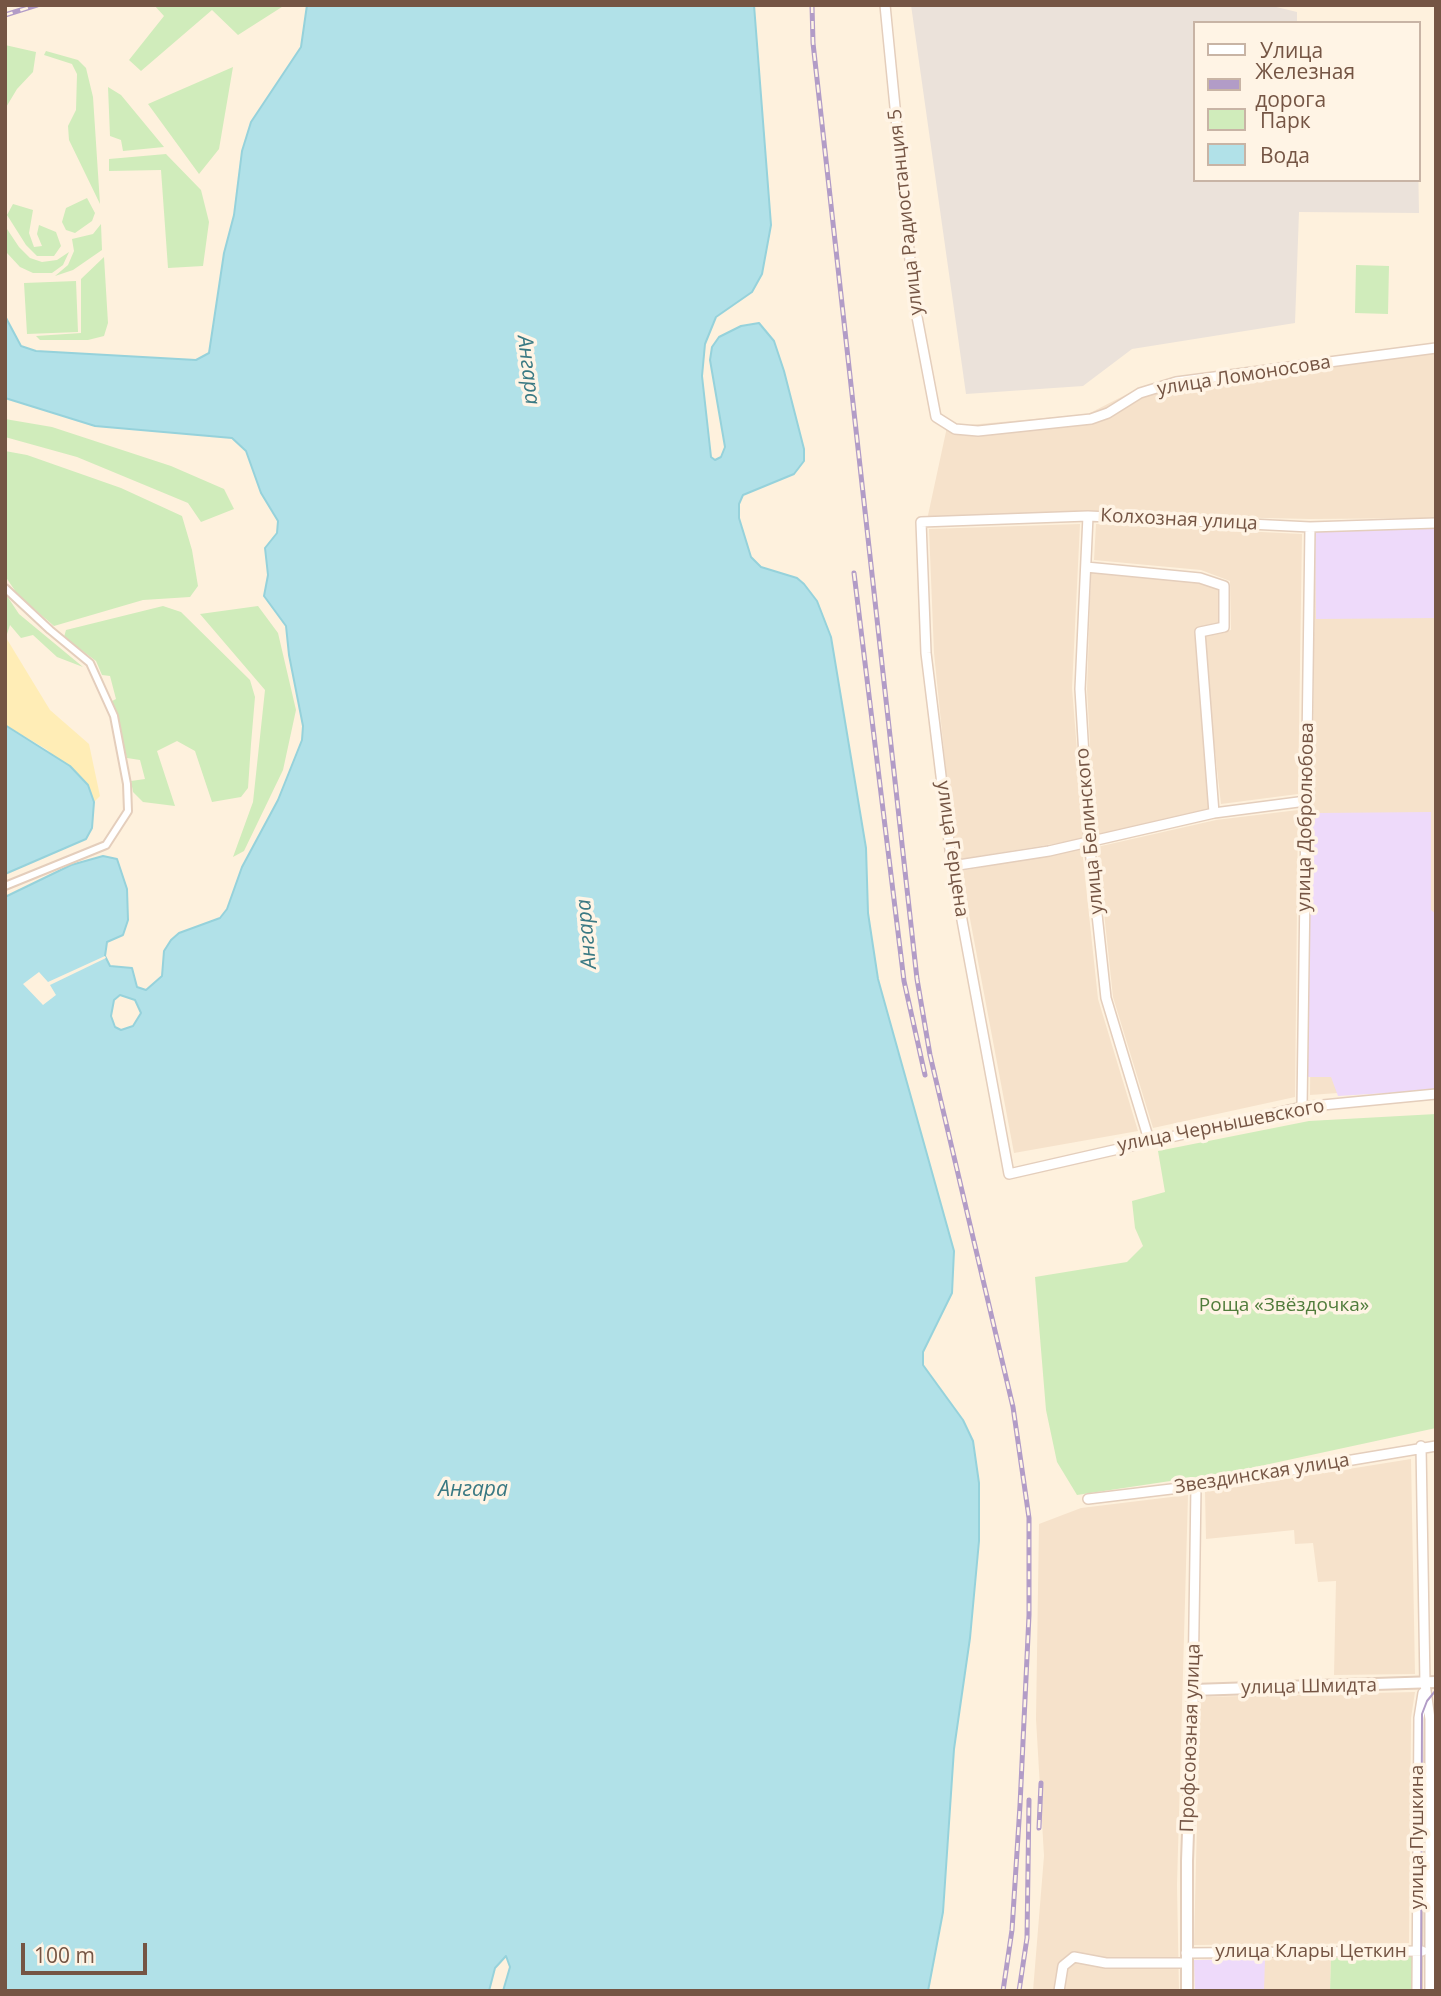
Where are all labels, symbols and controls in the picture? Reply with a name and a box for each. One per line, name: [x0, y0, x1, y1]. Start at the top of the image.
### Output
legend: [1192, 21, 1420, 182]
text: Улица: [1260, 36, 1323, 64]
text: Железная дорога: [1255, 57, 1355, 113]
text: Парк: [1260, 106, 1311, 134]
street label: улица Радиостанция 5: [884, 108, 928, 316]
text: Вода: [1260, 141, 1310, 169]
water label: Ангара: [511, 334, 545, 406]
street label: улица Ломоносова: [1156, 351, 1332, 401]
street label: Колхозная улица: [1100, 504, 1258, 536]
street label: улица Добролюбова: [1293, 722, 1319, 912]
street label: улица Белинского: [1071, 747, 1109, 915]
street label: улица Герцена: [931, 779, 973, 919]
water label: Ангара: [571, 898, 603, 970]
street label: улица Чернышевского: [1116, 1095, 1326, 1157]
park label: Роща «Звёздочка»: [1199, 1295, 1369, 1317]
street label: Звездинская улица: [1173, 1449, 1351, 1499]
water label: Ангара: [438, 1477, 508, 1503]
street label: Профсоюзная улица: [1176, 1643, 1206, 1833]
street label: улица Шмидта: [1241, 1674, 1377, 1700]
street label: улица Пушкина: [1407, 1765, 1429, 1909]
scale bar: [24, 1930, 150, 1974]
text: 100 m: [34, 1941, 95, 1969]
street label: улица Клары Цеткин: [1215, 1941, 1407, 1963]

